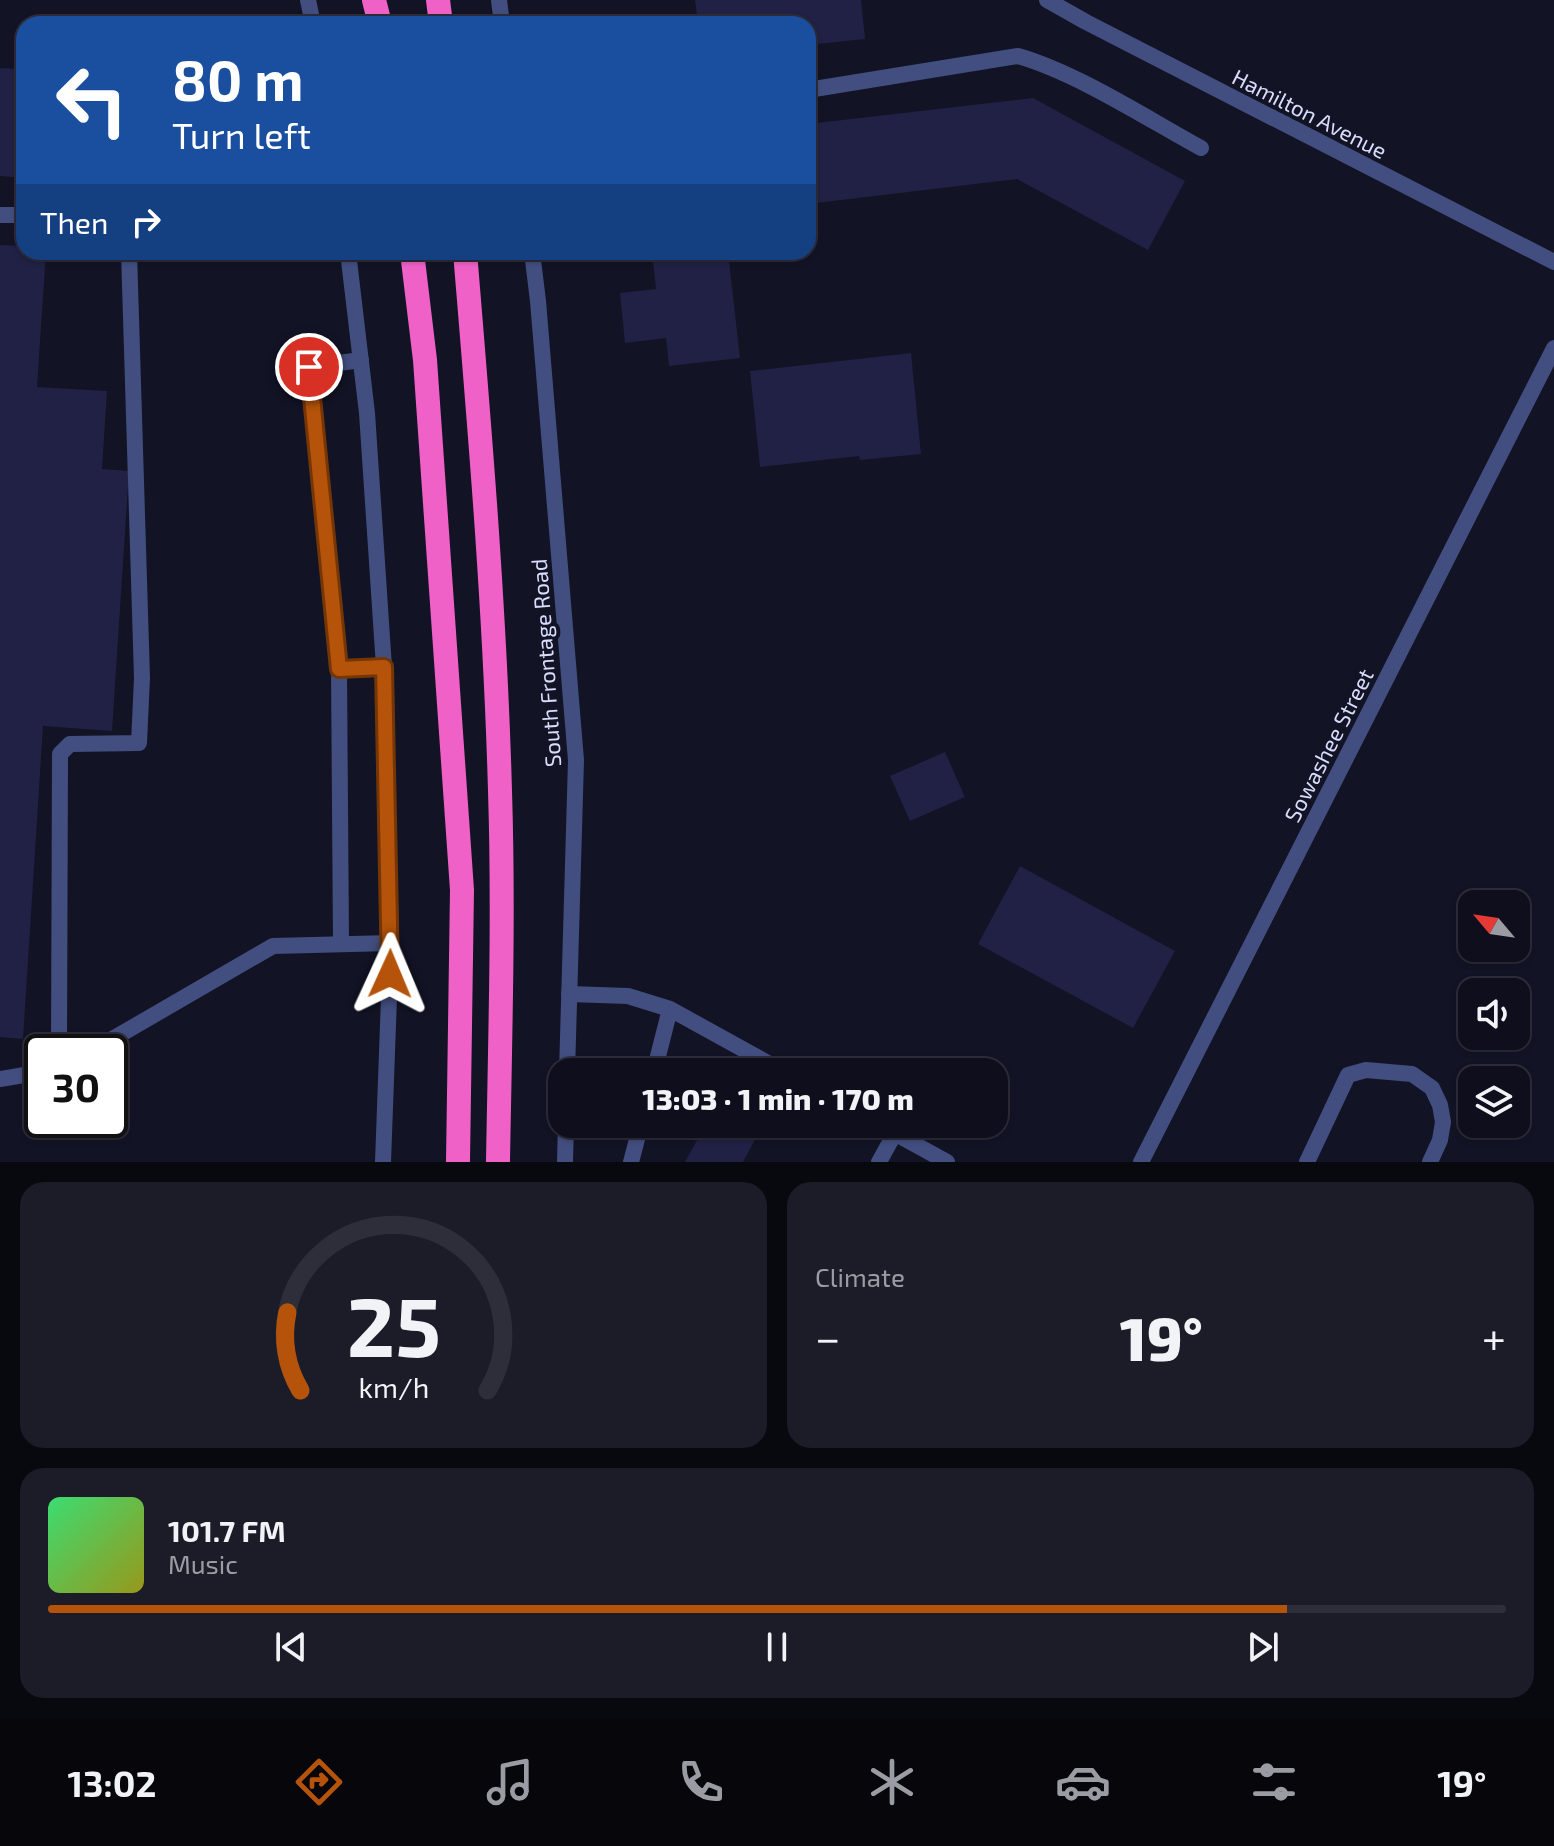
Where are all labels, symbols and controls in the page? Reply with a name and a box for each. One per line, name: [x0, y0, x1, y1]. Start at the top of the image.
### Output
text: 80 m: [172, 45, 304, 112]
icon: left: [40, 48, 144, 152]
street label: Hamilton Avenue: [1229, 63, 1391, 163]
text: Turn left: [172, 113, 311, 156]
icon: right: [124, 200, 168, 244]
text: Then: [40, 204, 108, 240]
pin: [275, 333, 343, 401]
icon: arrive: [287, 345, 331, 389]
street label: South Frontage Road: [525, 558, 565, 768]
street label: Sowashee Street: [1278, 664, 1378, 826]
north arrow: [1458, 890, 1530, 962]
map controls: [1458, 890, 1530, 1138]
position arrow: [348, 932, 432, 1016]
button: sound: [1458, 978, 1530, 1050]
speed limit sign: 30: [24, 1034, 128, 1138]
button: layers: [1458, 1066, 1530, 1138]
text: 13:03 · 1 min · 170 m: [642, 1080, 914, 1116]
text: Climate: [815, 1261, 905, 1292]
text: 25: [346, 1274, 441, 1374]
text: 19°: [1120, 1301, 1203, 1373]
text: −: [815, 1310, 841, 1363]
text: +: [1482, 1310, 1506, 1363]
text: km/h: [358, 1369, 429, 1404]
text: 101.7 FM: [168, 1512, 286, 1548]
text: Music: [168, 1548, 238, 1579]
icon: previous: [269, 1625, 313, 1669]
icon: pause: [755, 1625, 799, 1669]
icon: next: [1241, 1625, 1285, 1669]
icon: directions: [291, 1754, 347, 1810]
icon: music: [482, 1754, 538, 1810]
icon: phone: [673, 1754, 729, 1810]
icon: climate: [864, 1754, 920, 1810]
icon: car: [1055, 1754, 1111, 1810]
icon: filters: [1246, 1754, 1302, 1810]
text: 13:02: [67, 1761, 156, 1804]
text: 19°: [1437, 1761, 1486, 1804]

